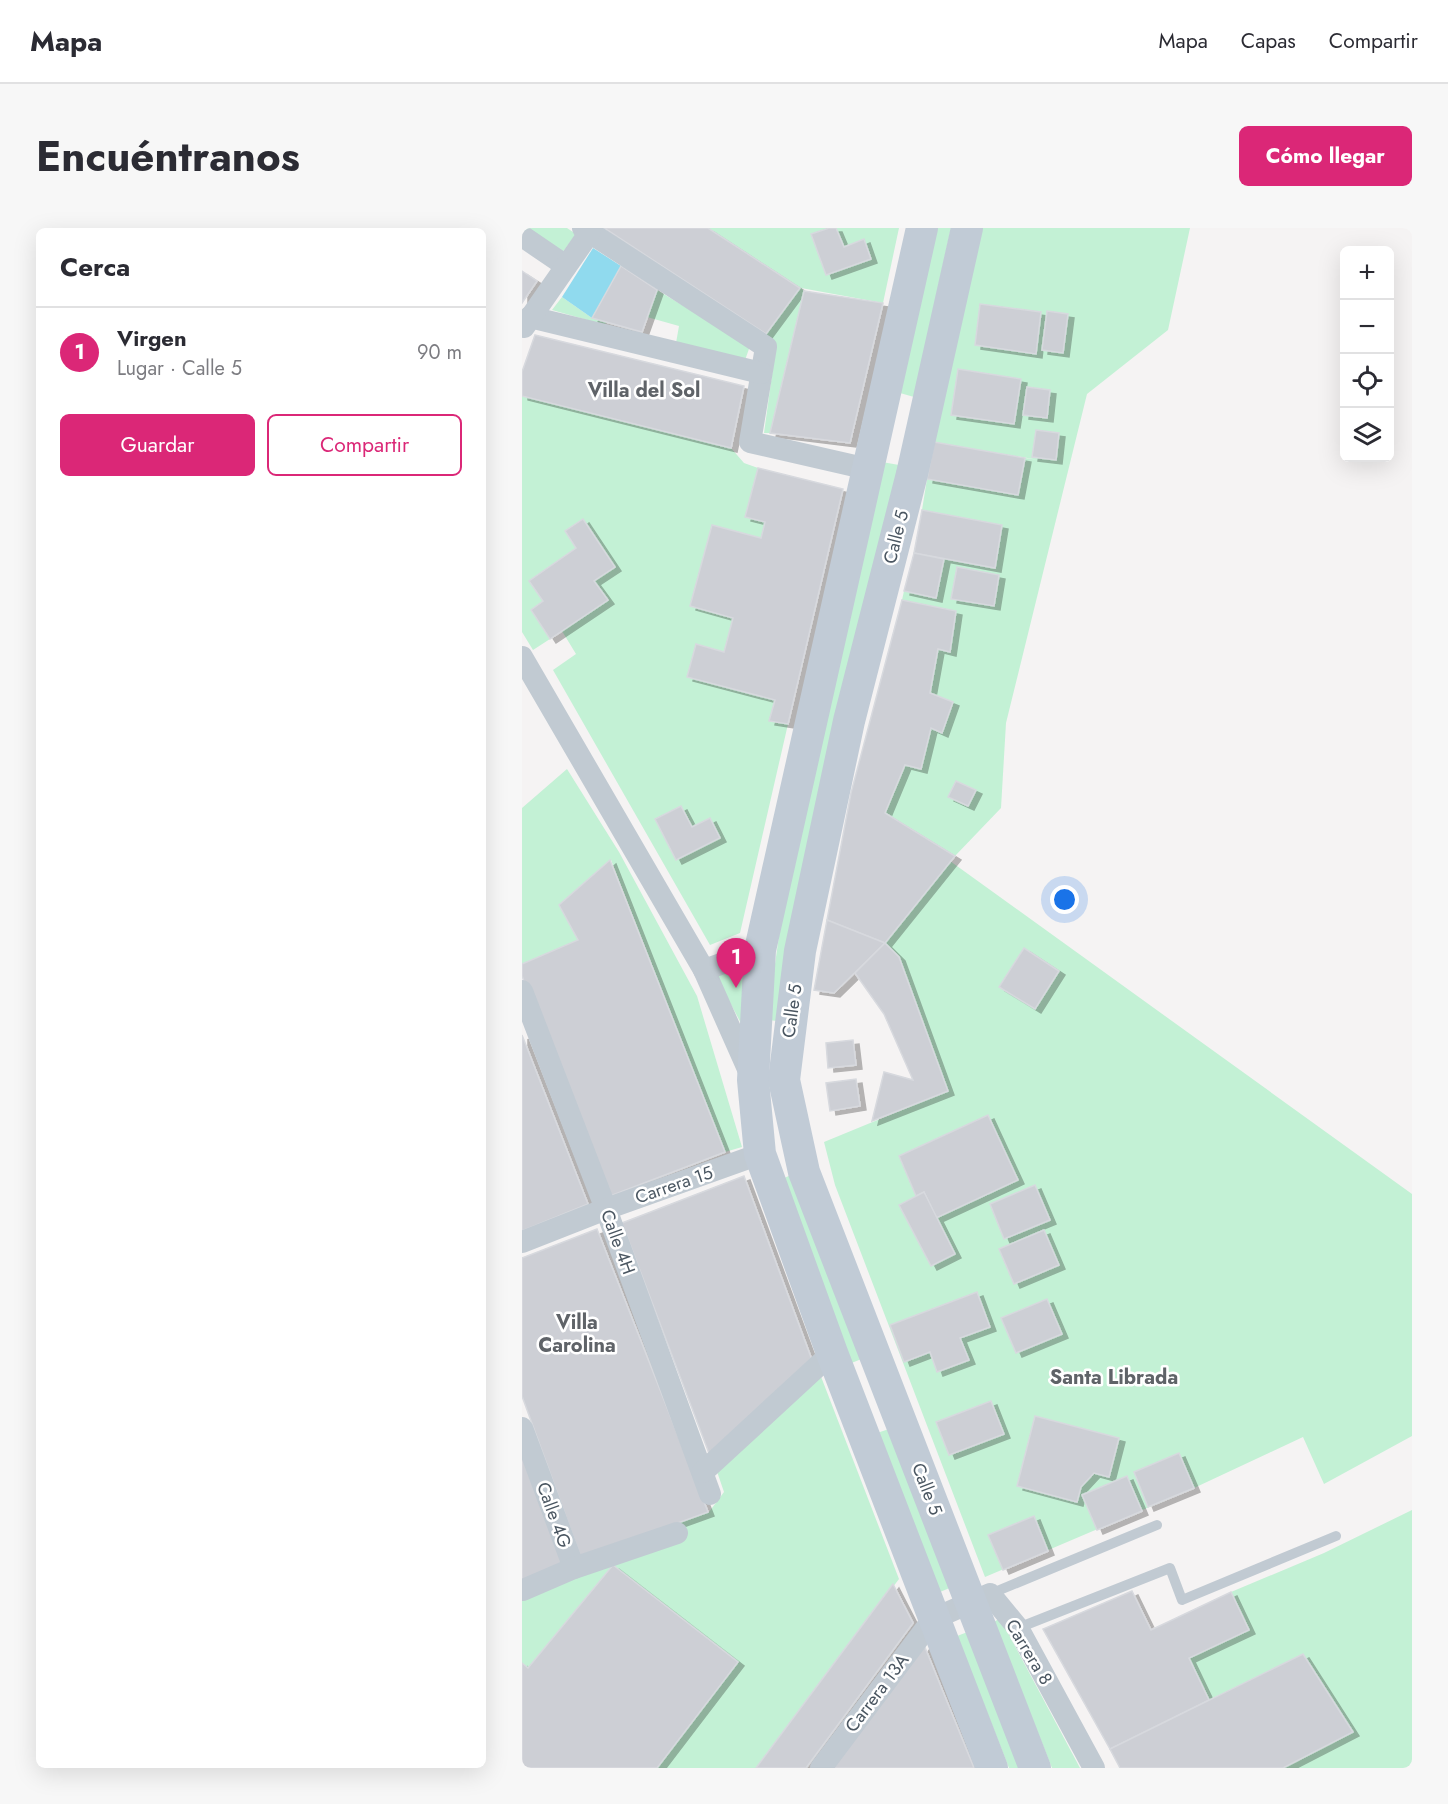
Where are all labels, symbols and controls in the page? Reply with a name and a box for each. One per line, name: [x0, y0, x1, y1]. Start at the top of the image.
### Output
text: Mapa: [30, 21, 102, 62]
text: Mapa: [1159, 26, 1208, 56]
text: Capas: [1241, 26, 1296, 56]
text: Compartir: [1329, 26, 1418, 56]
text: Encuéntranos: [36, 126, 300, 187]
button: Cómo llegar: [1239, 126, 1412, 186]
map controls: [1340, 246, 1394, 462]
button: +: [1340, 246, 1394, 300]
text: Cerca: [60, 248, 130, 286]
button: −: [1340, 300, 1394, 354]
text: Virgen: [117, 322, 187, 354]
text: 1: [74, 338, 85, 367]
text: 90 m: [417, 338, 462, 367]
text: Lugar · Calle 5: [117, 354, 242, 383]
button: locate: [1340, 354, 1394, 408]
district label: Villa del Sol: [587, 376, 700, 405]
button: layers: [1340, 408, 1394, 462]
button: Guardar: [60, 414, 255, 476]
button: Compartir: [267, 414, 462, 476]
street label: Calle 5: [877, 508, 915, 566]
your location: [1050, 885, 1079, 914]
pin: 1: [716, 938, 756, 988]
street label: Calle 5: [775, 982, 809, 1040]
street label: Carrera 15: [632, 1160, 716, 1210]
street label: Calle 4H: [594, 1206, 642, 1278]
district label: Villa Carolina: [538, 1308, 616, 1360]
district label: Santa Librada: [1050, 1363, 1178, 1392]
street label: Calle 5: [905, 1459, 949, 1519]
street label: Calle 4G: [530, 1478, 578, 1552]
street label: Carrera 8: [999, 1614, 1059, 1690]
street label: Carrera 13A: [839, 1648, 915, 1738]

